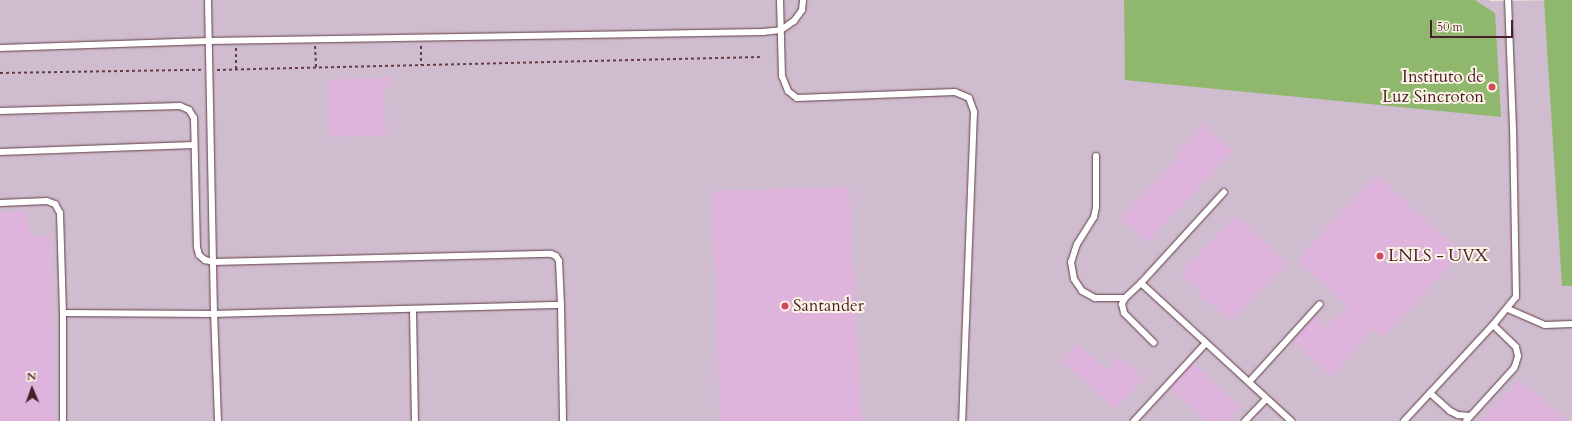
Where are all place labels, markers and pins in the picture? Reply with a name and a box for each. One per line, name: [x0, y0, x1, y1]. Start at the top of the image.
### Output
place label: Instituto de Luz Sincroton: [1382, 67, 1484, 107]
marker: Instituto de Luz Sincroton: [1487, 82, 1497, 92]
place label: LNLS - UVX: [1388, 246, 1488, 266]
marker: LNLS - UVX: [1375, 251, 1385, 261]
place label: Santander: [793, 296, 864, 316]
marker: Santander: [780, 301, 790, 311]

